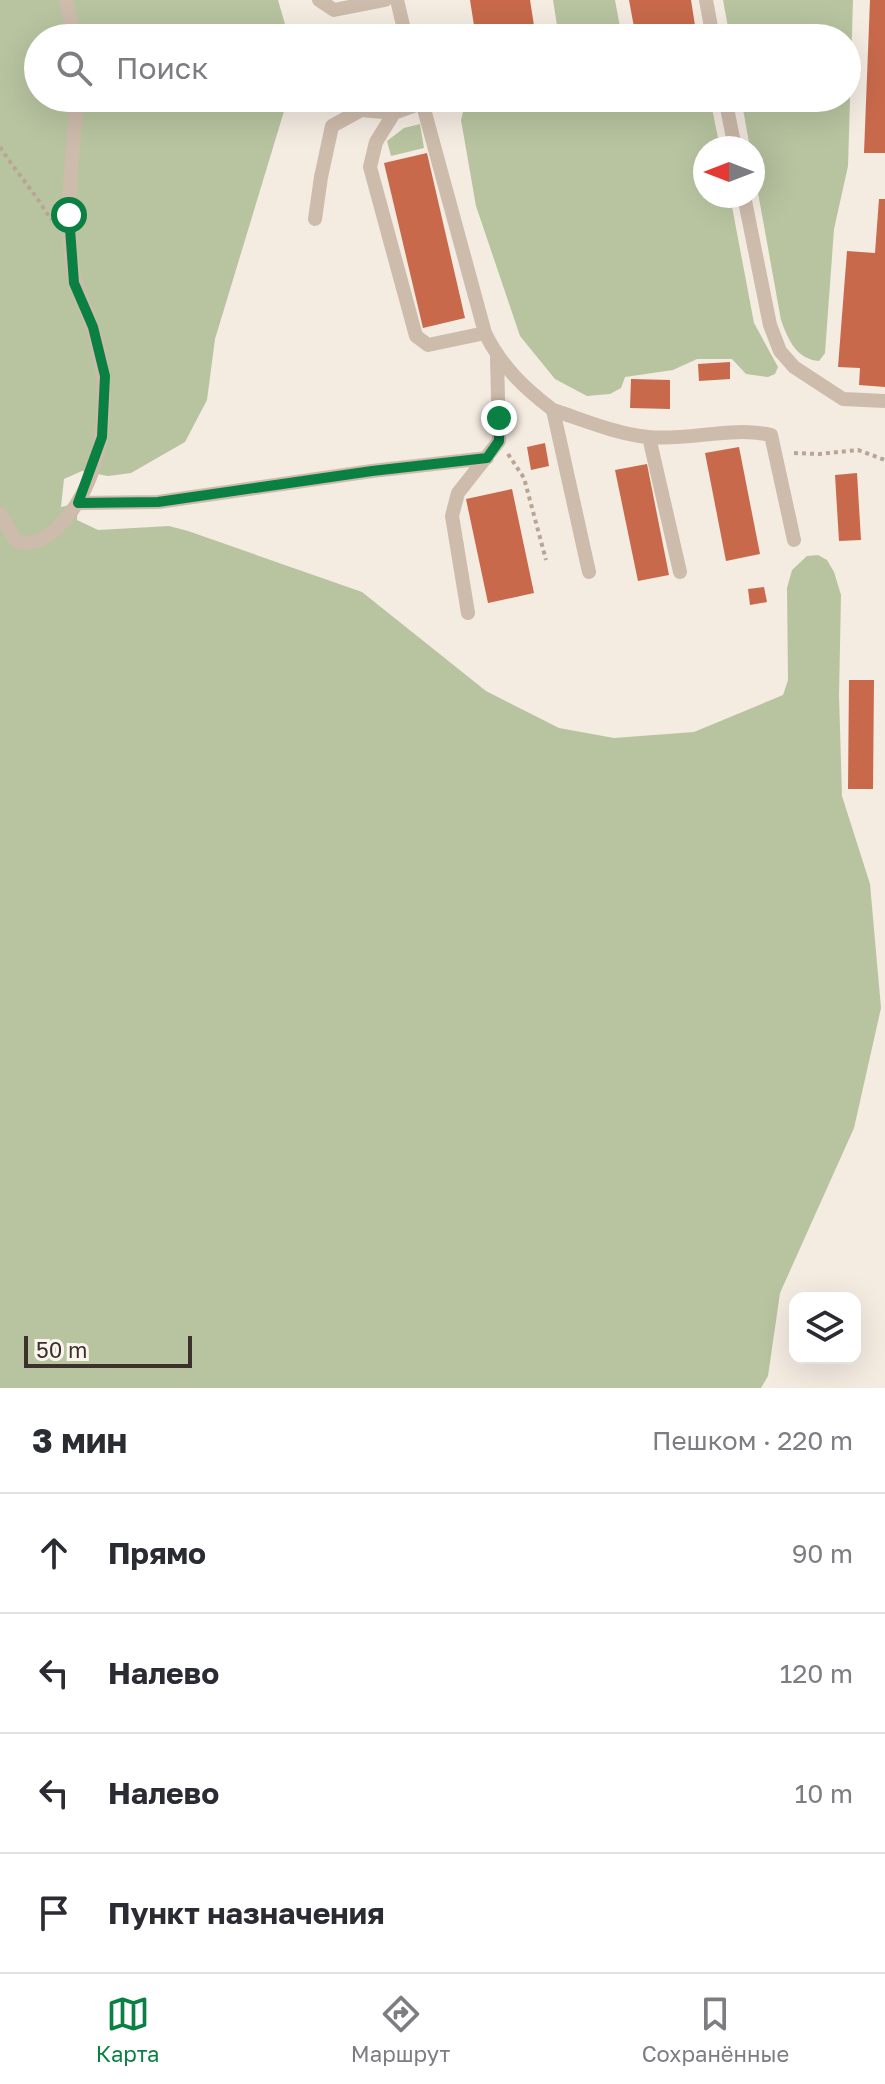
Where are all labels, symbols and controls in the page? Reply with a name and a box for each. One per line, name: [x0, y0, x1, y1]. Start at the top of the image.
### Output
search box: [24, 24, 861, 112]
icon: search: [52, 46, 96, 90]
text: Поиск: [116, 50, 208, 86]
north arrow: [693, 136, 765, 208]
route start: [51, 197, 87, 233]
route end: [481, 400, 517, 436]
map controls: [789, 1292, 861, 1364]
button: layers: [789, 1292, 861, 1364]
scale bar: [24, 1332, 192, 1368]
text: 50 m: [36, 1336, 87, 1363]
text: 3 мин: [32, 1420, 127, 1460]
text: Пешком · 220 m: [652, 1425, 853, 1456]
icon: ahead: [32, 1531, 76, 1575]
text: Прямо: [108, 1535, 206, 1571]
text: 90 m: [792, 1538, 853, 1569]
icon: left: [32, 1651, 76, 1695]
text: Налево: [108, 1655, 219, 1691]
text: 120 m: [780, 1658, 853, 1689]
icon: left: [32, 1771, 76, 1815]
text: Налево: [108, 1775, 219, 1811]
text: 10 m: [795, 1778, 853, 1809]
icon: arrive: [32, 1891, 76, 1935]
text: Пункт назначения: [108, 1895, 385, 1931]
tab: Карта: [96, 1992, 159, 2067]
tab: Маршрут: [351, 1992, 450, 2067]
tab: Сохранённые: [642, 1992, 789, 2067]

